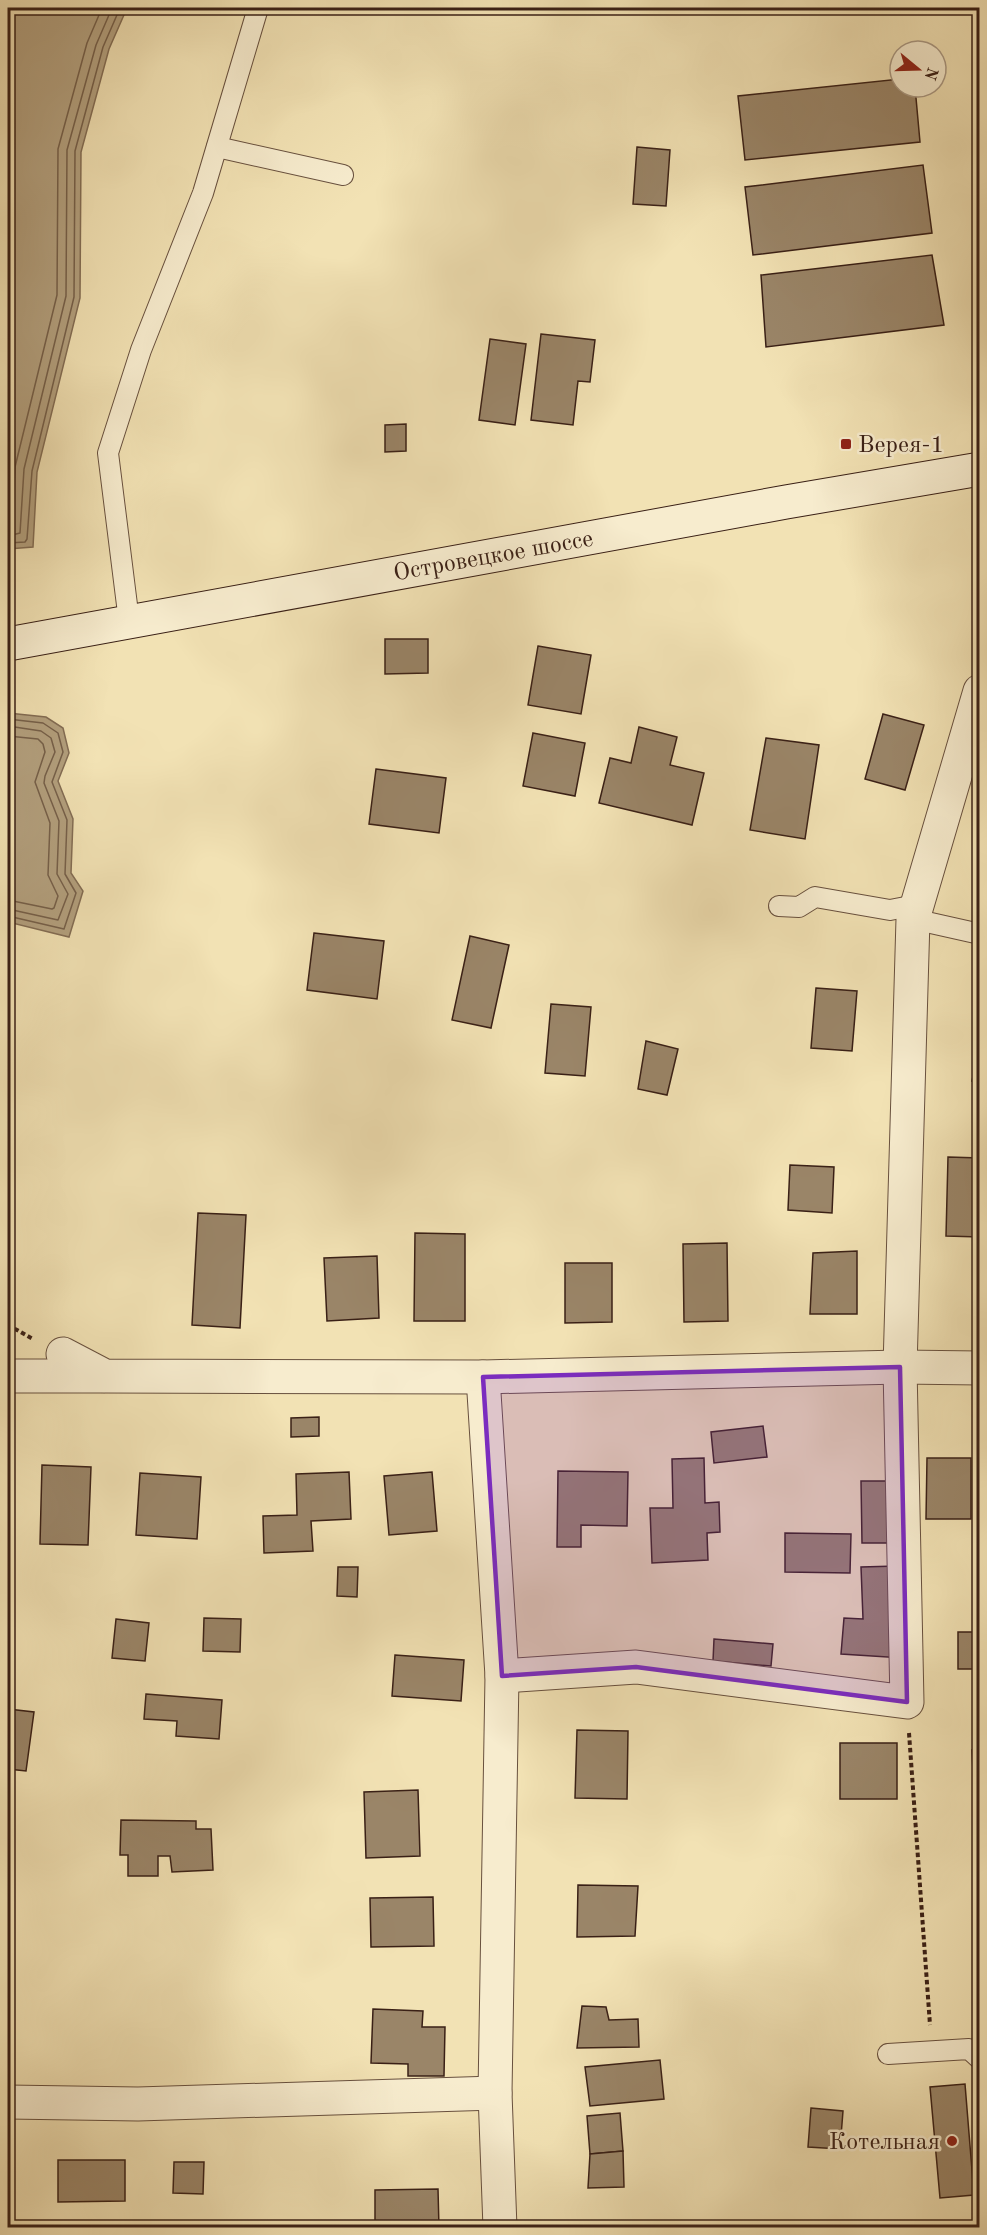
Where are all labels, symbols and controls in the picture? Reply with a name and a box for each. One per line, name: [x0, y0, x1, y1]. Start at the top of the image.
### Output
north arrow: [888, 39, 948, 99]
text: N: [920, 65, 940, 82]
place label: Верея-1: [858, 434, 944, 458]
marker: Верея-1: [839, 437, 853, 451]
street label: Островецкое шоссе: [392, 528, 595, 586]
place label: Котельная: [829, 2131, 940, 2155]
marker: Котельная: [945, 2134, 959, 2148]

